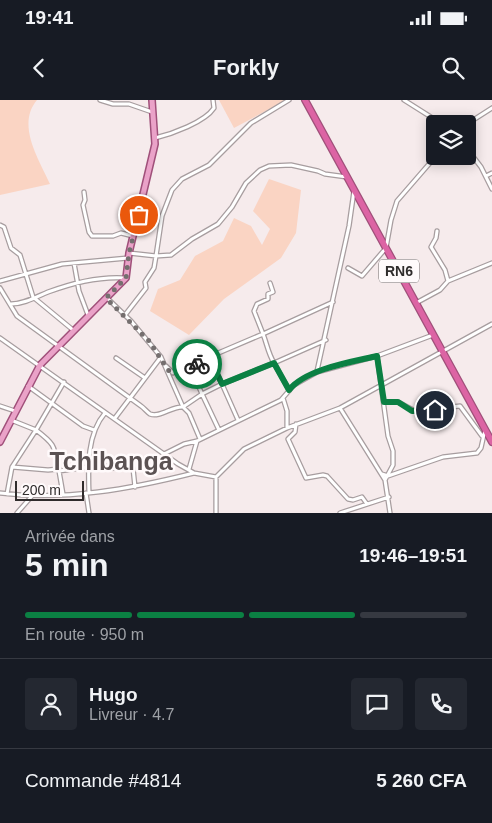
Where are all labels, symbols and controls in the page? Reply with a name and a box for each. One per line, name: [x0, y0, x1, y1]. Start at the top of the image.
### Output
text: 19:41: [25, 7, 74, 28]
icon: back: [25, 54, 53, 82]
icon: search: [439, 54, 467, 82]
text: Forkly: [213, 55, 279, 80]
map controls: [426, 115, 476, 165]
button: layers: [426, 115, 476, 165]
pin: [118, 194, 160, 236]
icon: bag: [125, 201, 153, 229]
road number: RN6: [379, 260, 419, 282]
courier: [172, 339, 222, 389]
icon: bike: [183, 350, 211, 378]
pin: [414, 389, 456, 431]
icon: home: [421, 396, 449, 424]
district label: Tchibanga: [49, 447, 174, 475]
scale bar: [15, 478, 84, 501]
text: 200 m: [22, 482, 61, 498]
text: Arrivée dans: [25, 528, 115, 545]
text: 19:46–19:51: [359, 545, 467, 566]
text: 5 min: [25, 547, 109, 583]
text: En route · 950 m: [25, 626, 144, 643]
button: person: [25, 678, 77, 730]
button: chat: [351, 678, 403, 730]
button: phone: [415, 678, 467, 730]
text: Hugo: [89, 684, 138, 705]
text: Livreur · 4.7: [89, 706, 174, 723]
text: Commande #4814: [25, 770, 181, 791]
text: 5 260 CFA: [376, 770, 467, 791]

